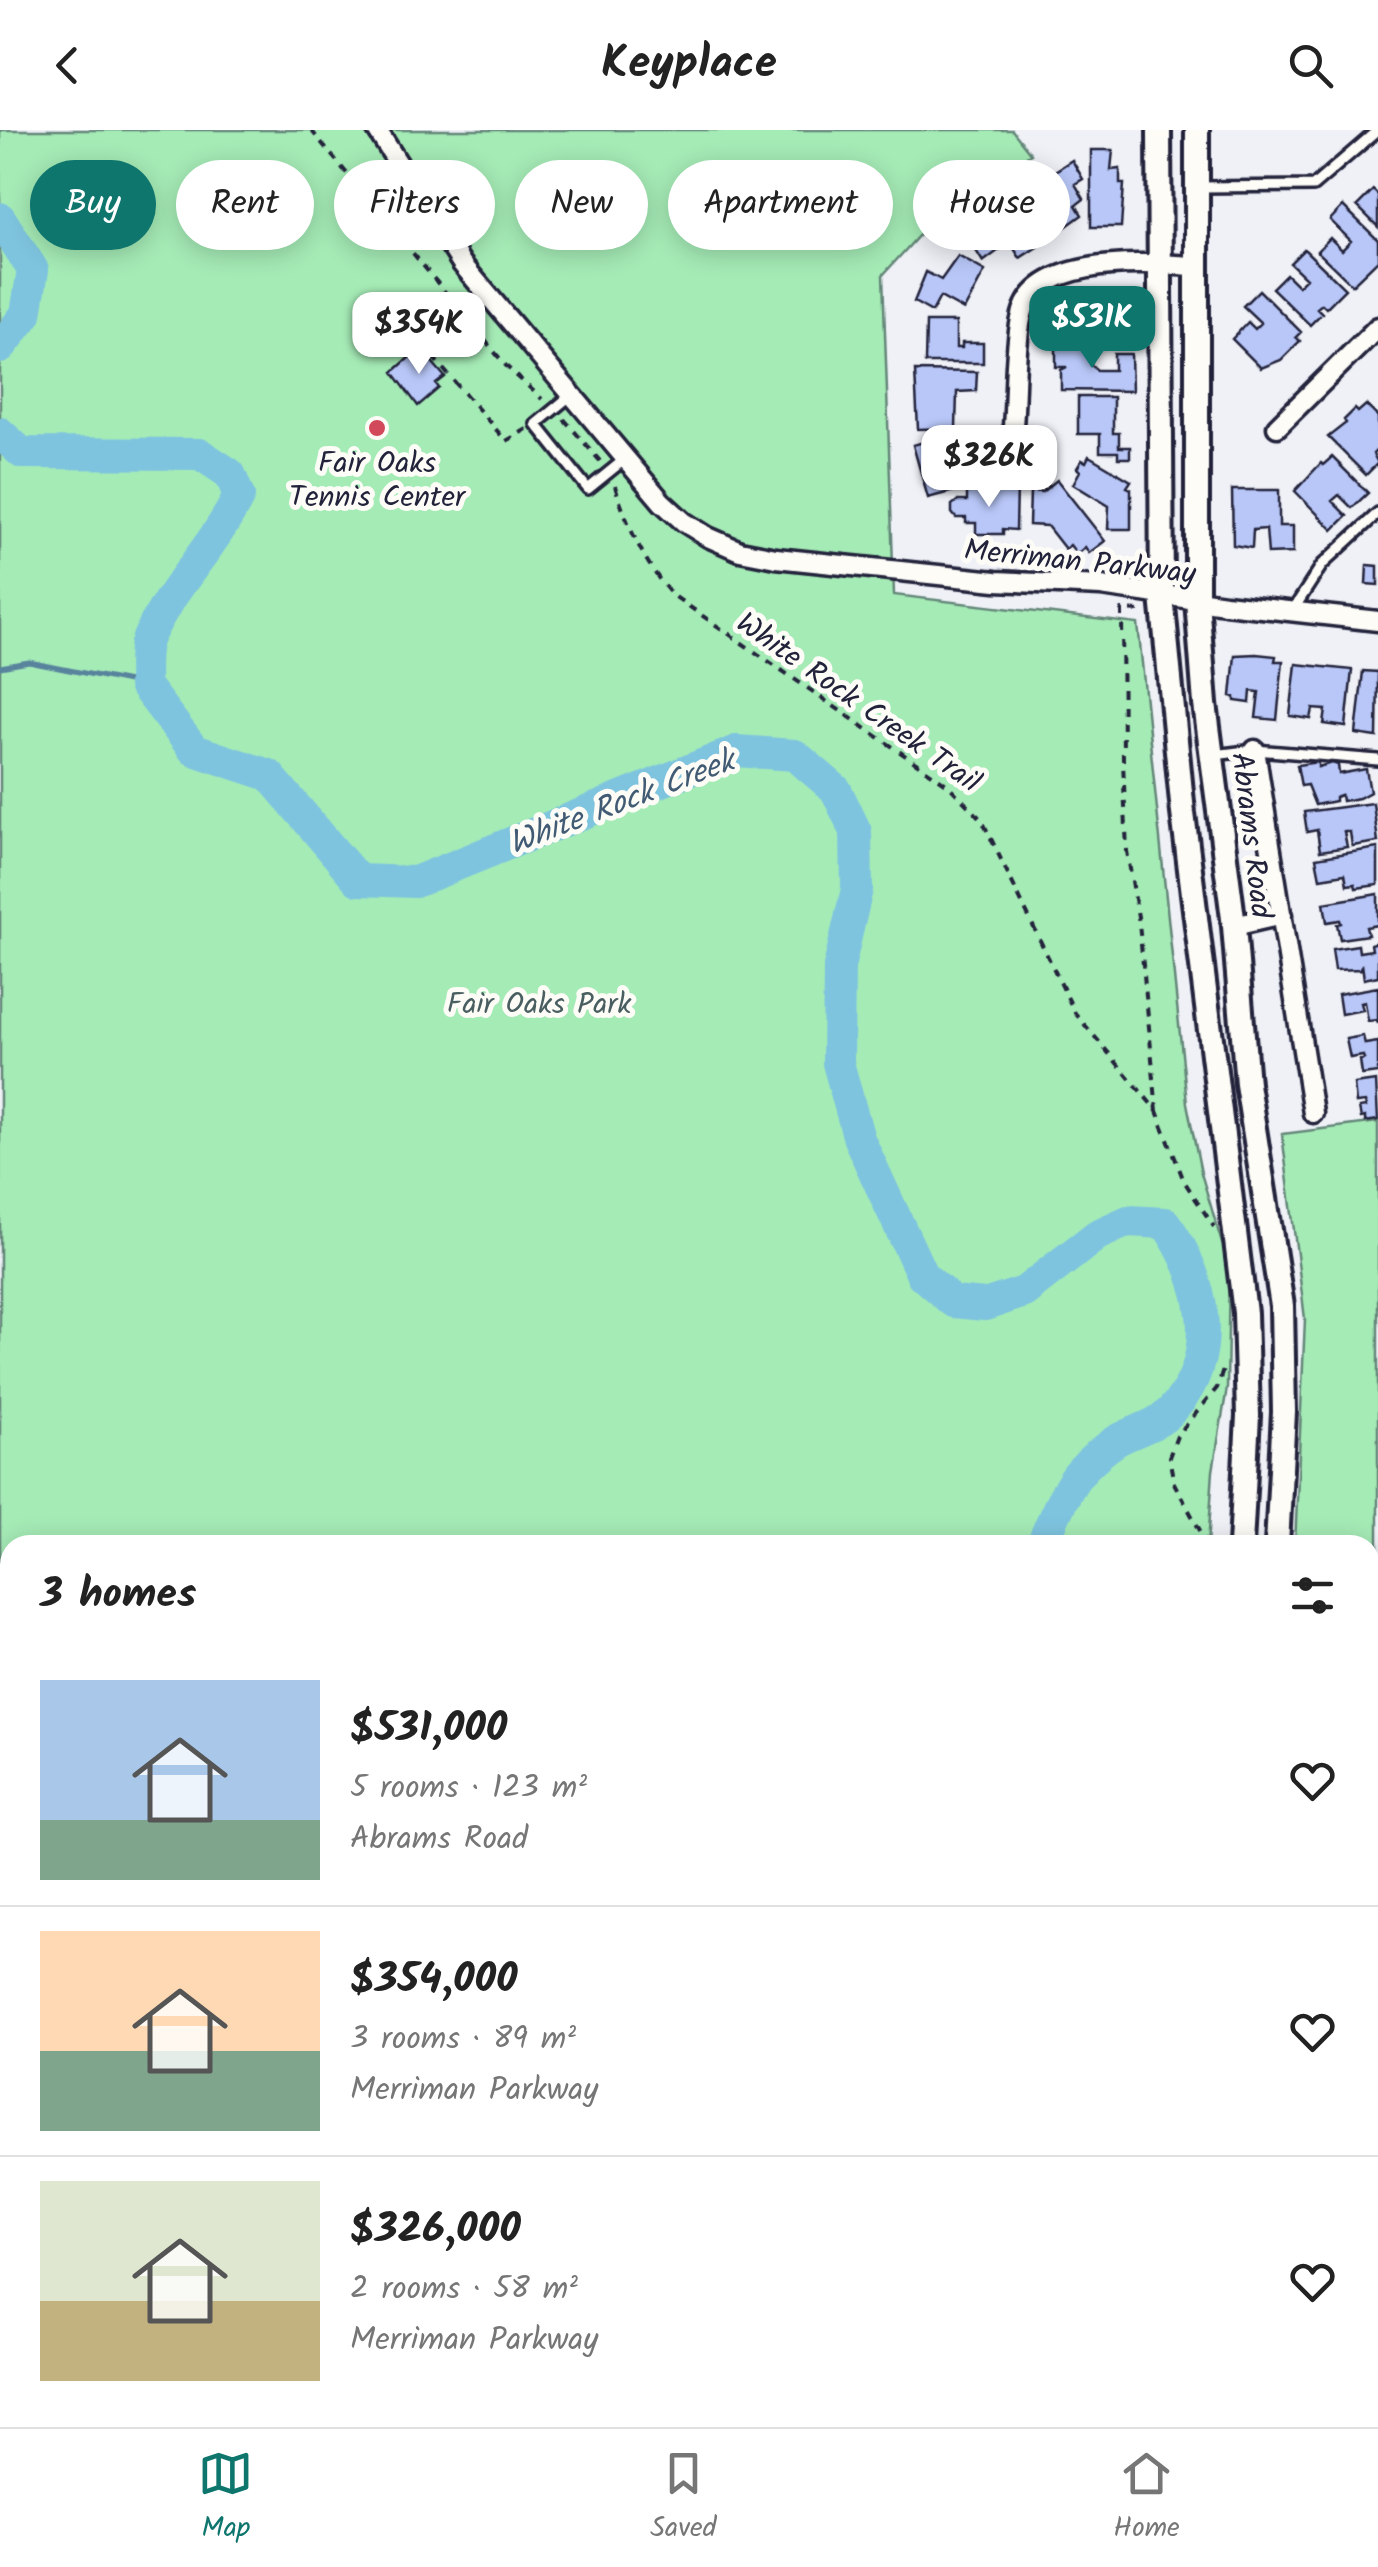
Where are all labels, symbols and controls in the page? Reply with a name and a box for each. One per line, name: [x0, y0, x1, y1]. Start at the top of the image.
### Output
text: Keyplace: [601, 29, 777, 101]
icon: back: [40, 38, 95, 93]
icon: search: [1283, 38, 1338, 93]
chip: Buy: [30, 160, 156, 250]
chip: Rent: [176, 160, 314, 250]
chip: Filters: [334, 160, 495, 250]
chip: New: [515, 160, 648, 250]
chip: Apartment: [668, 160, 893, 250]
chip: House: [913, 160, 1070, 250]
pin: $531K: [1022, 286, 1162, 371]
pin: $354K: [349, 292, 489, 377]
text: $531K: [1051, 293, 1133, 344]
text: $354K: [374, 299, 464, 350]
marker: Fair Oaks Tennis Center: [366, 417, 388, 439]
pin: $326K: [919, 425, 1059, 510]
text: $326K: [943, 432, 1035, 483]
place label: Fair Oaks Tennis Center: [289, 440, 467, 522]
street label: Merriman Parkway: [961, 527, 1199, 599]
street label: White Rock Creek Trail: [725, 601, 990, 806]
water label: White Rock Creek: [502, 735, 746, 870]
street label: Abrams Road: [1216, 750, 1284, 922]
park label: Fair Oaks Park: [447, 981, 632, 1029]
text: 3 homes: [40, 1562, 196, 1629]
icon: filters: [1285, 1568, 1340, 1623]
text: $531,000: [350, 1696, 507, 1763]
icon: home: [120, 1720, 240, 1840]
icon: heart: [1285, 1753, 1340, 1808]
text: 5 rooms · 123 m²: [350, 1763, 587, 1814]
text: Abrams Road: [350, 1814, 528, 1865]
text: $354,000: [350, 1947, 518, 2014]
icon: home: [120, 1971, 240, 2091]
icon: heart: [1285, 2004, 1340, 2059]
text: 3 rooms · 89 m²: [350, 2014, 576, 2065]
text: Merriman Parkway: [350, 2065, 598, 2116]
text: $326,000: [350, 2197, 521, 2264]
icon: home: [120, 2221, 240, 2341]
icon: heart: [1285, 2254, 1340, 2309]
text: 2 rooms · 58 m²: [350, 2264, 578, 2315]
text: Merriman Parkway: [350, 2315, 598, 2366]
tab: Map: [198, 2446, 253, 2551]
tab: Saved: [650, 2446, 717, 2551]
tab: Home: [1113, 2446, 1180, 2551]

